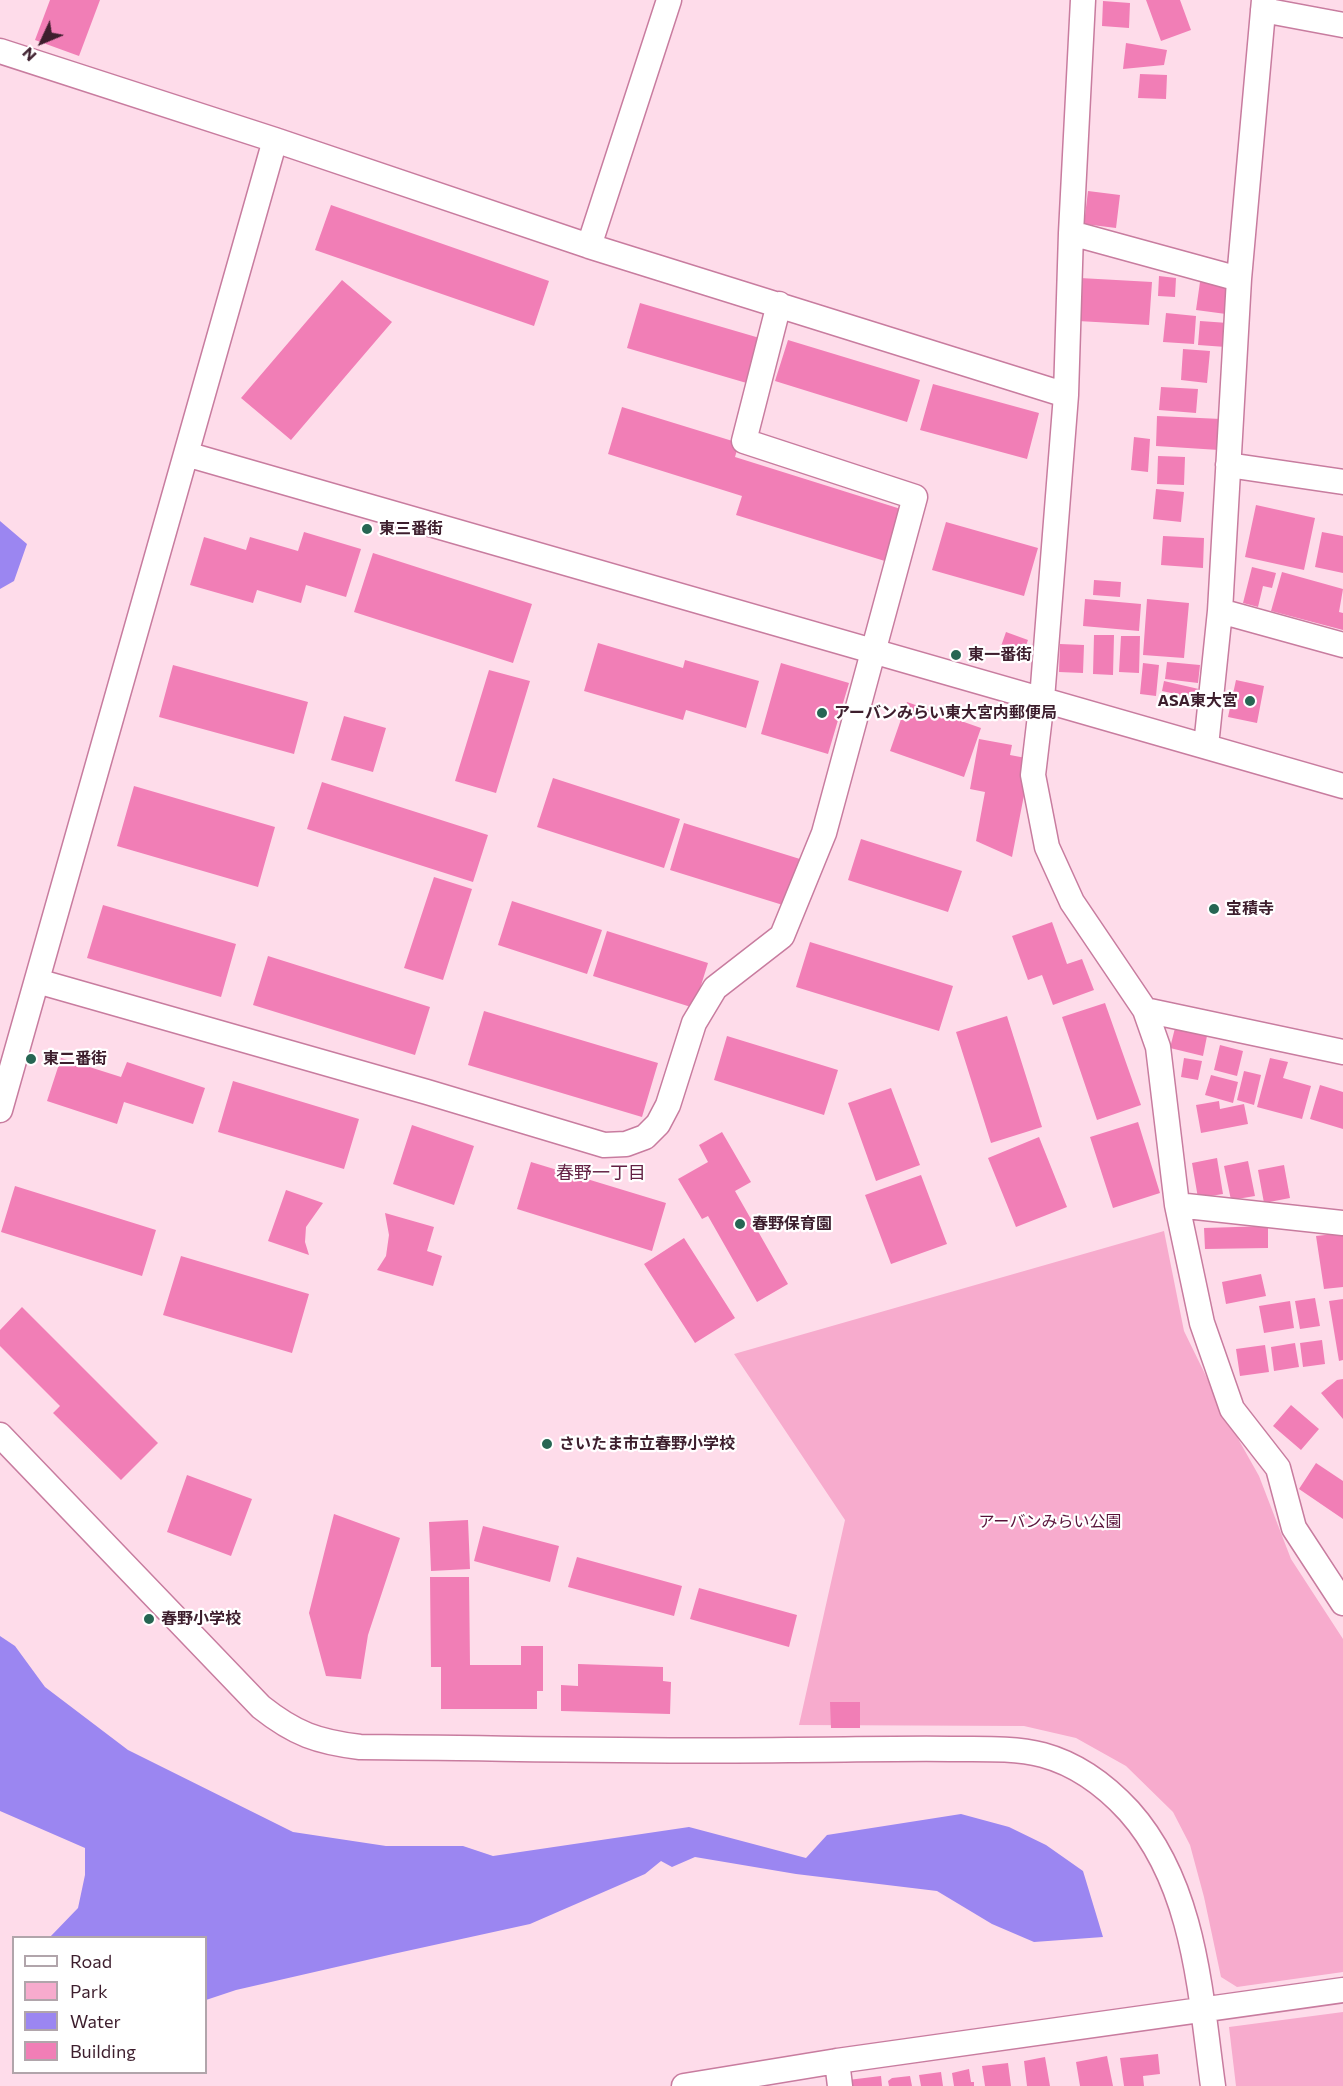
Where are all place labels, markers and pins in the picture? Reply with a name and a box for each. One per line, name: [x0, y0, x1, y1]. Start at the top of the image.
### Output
place label: 東三番街: [379, 519, 443, 539]
marker: 東三番街: [360, 522, 374, 536]
place label: 東一番街: [968, 645, 1032, 665]
marker: 東一番街: [949, 648, 963, 662]
place label: ASA東大宮: [1157, 691, 1238, 711]
marker: ASA東大宮: [1243, 694, 1257, 708]
place label: アーバンみらい東大宮内郵便局: [834, 703, 1057, 723]
marker: アーバンみらい東大宮内郵便局: [815, 706, 829, 720]
place label: 宝積寺: [1226, 899, 1274, 919]
marker: 宝積寺: [1207, 902, 1221, 916]
place label: 東二番街: [43, 1049, 107, 1069]
marker: 東二番街: [24, 1052, 38, 1066]
place label: 春野保育園: [752, 1214, 832, 1234]
marker: 春野保育園: [733, 1217, 747, 1231]
place label: さいたま市立春野小学校: [559, 1434, 735, 1454]
marker: さいたま市立春野小学校: [540, 1437, 554, 1451]
place label: 春野小学校: [161, 1609, 241, 1629]
marker: 春野小学校: [142, 1612, 156, 1626]

